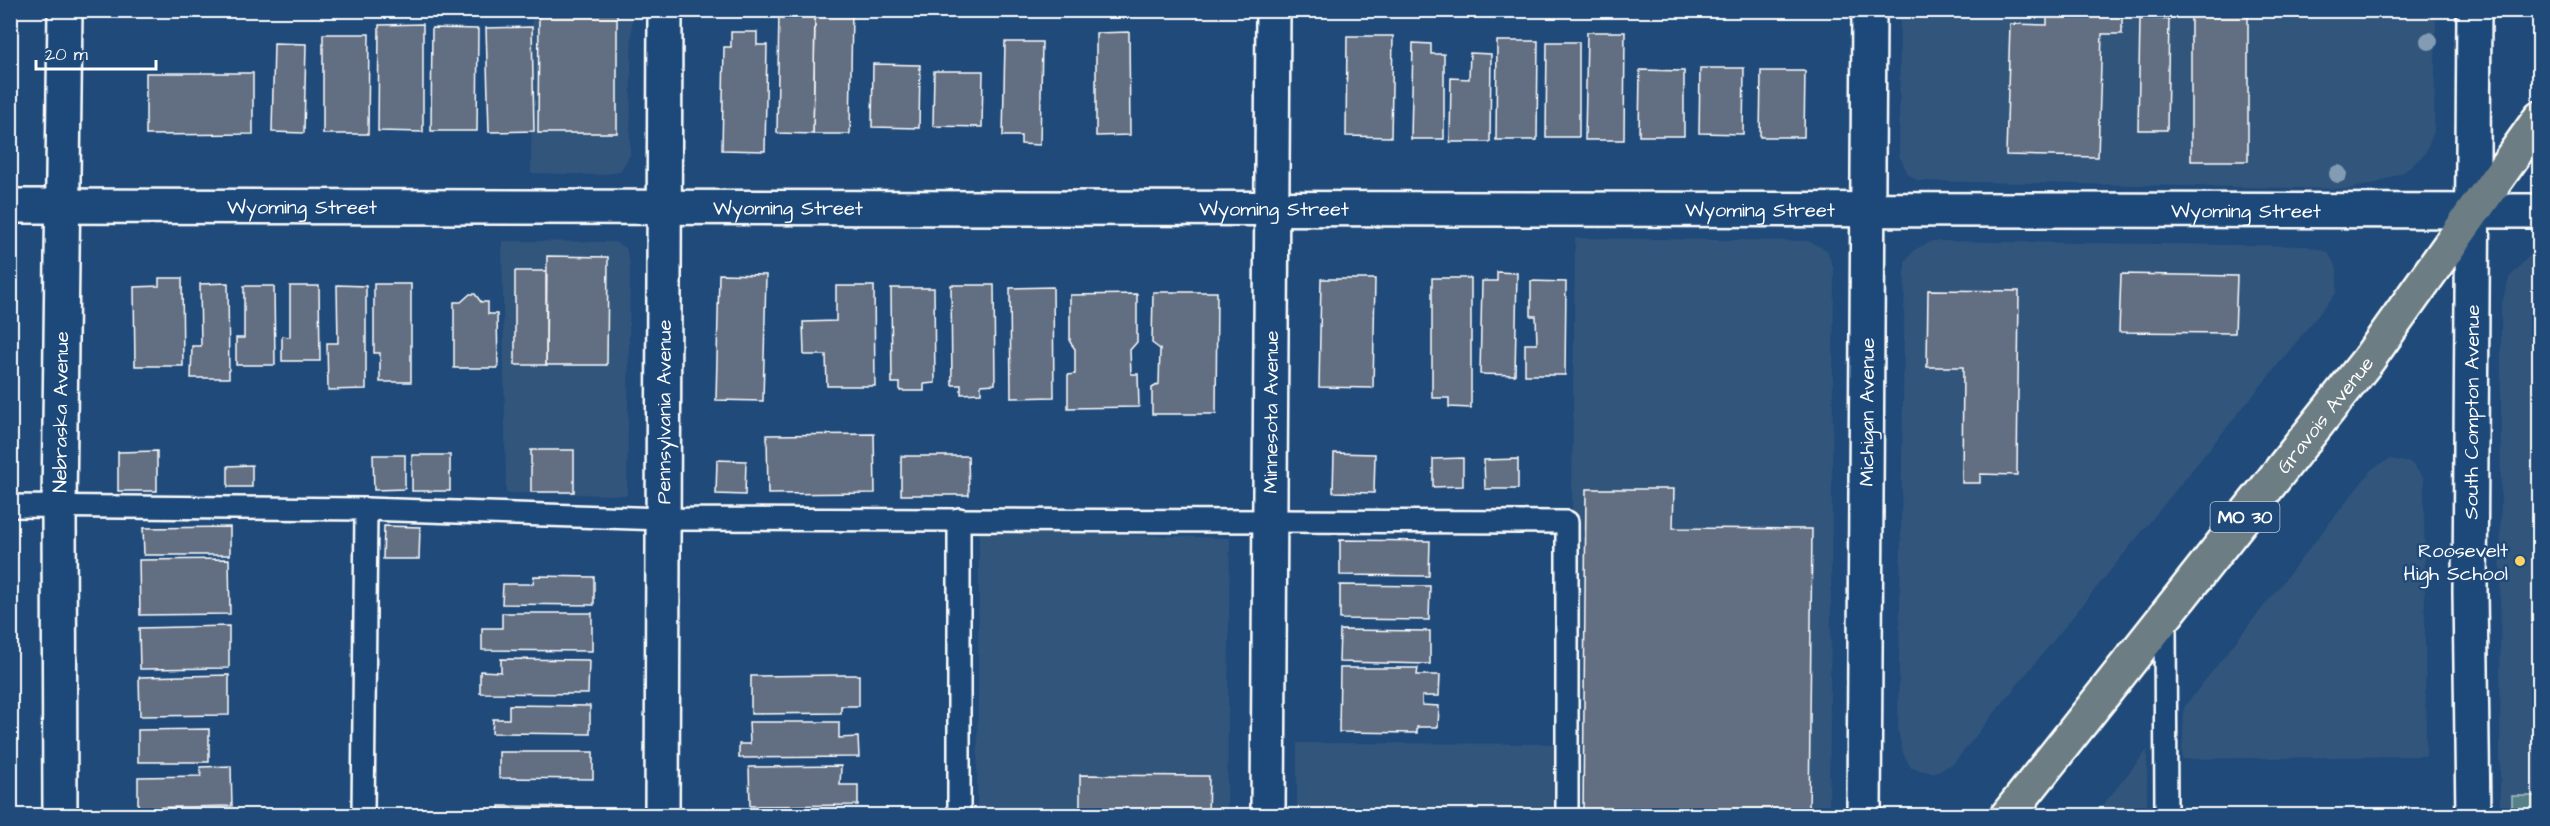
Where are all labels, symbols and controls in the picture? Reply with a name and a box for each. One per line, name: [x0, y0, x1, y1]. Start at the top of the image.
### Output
scale bar: [36, 33, 156, 71]
text: 20 m: [45, 42, 88, 67]
street label: Wyoming Street: [227, 193, 377, 223]
street label: Wyoming Street: [713, 194, 863, 224]
street label: Wyoming Street: [1199, 195, 1349, 225]
street label: Wyoming Street: [1685, 196, 1835, 225]
street label: Wyoming Street: [2171, 197, 2321, 226]
street label: South Compton Avenue: [2457, 304, 2487, 520]
street label: Pennsylvania Avenue: [650, 319, 679, 504]
street label: Minnesota Avenue: [1257, 330, 1286, 494]
street label: Nebraska Avenue: [46, 331, 76, 493]
street label: Michigan Avenue: [1853, 337, 1882, 486]
street label: Gravois Avenue: [2270, 350, 2381, 480]
road number: MO 30: [2210, 502, 2280, 532]
place label: Roosevelt High School: [2404, 537, 2508, 589]
marker: Roosevelt High School: [2513, 554, 2527, 568]

